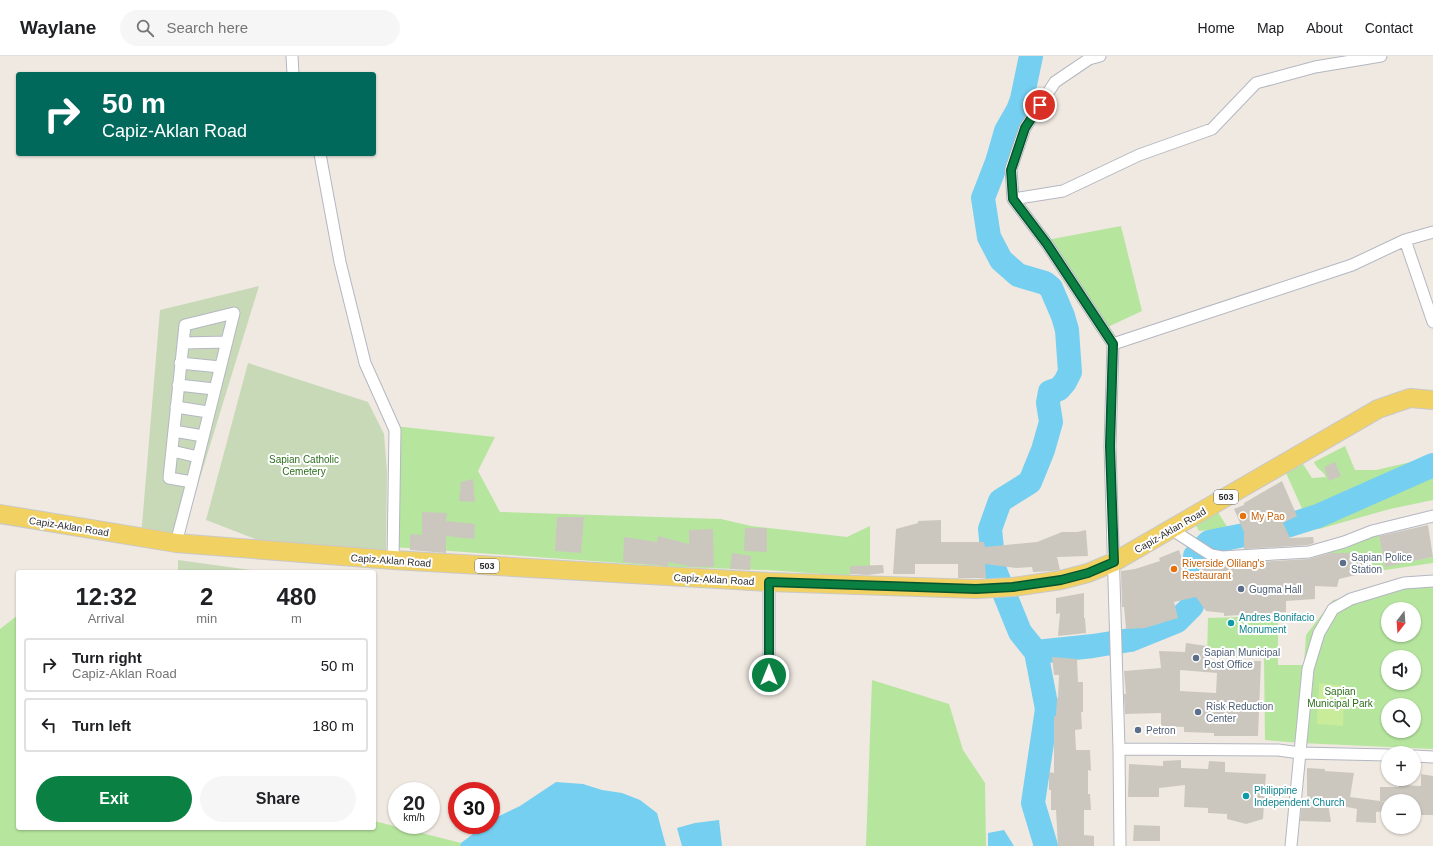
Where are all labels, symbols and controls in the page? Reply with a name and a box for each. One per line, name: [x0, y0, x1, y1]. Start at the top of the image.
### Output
search box: [120, 10, 400, 46]
text: Waylane: [20, 17, 96, 38]
icon: search: [134, 17, 156, 39]
text: Search here: [166, 19, 248, 36]
text: Home: [1198, 20, 1235, 36]
text: Map: [1257, 20, 1284, 36]
text: About: [1306, 20, 1343, 36]
text: Contact: [1365, 20, 1413, 36]
icon: right: [36, 88, 88, 140]
text: 50 m: [102, 88, 166, 119]
pin: [1023, 88, 1057, 122]
icon: arrive: [1029, 94, 1051, 116]
text: Capiz-Aklan Road: [102, 121, 247, 141]
park label: Sapian Catholic Cemetery: [269, 454, 339, 477]
road number: 503: [1214, 490, 1238, 504]
street label: Capiz-Aklan Road: [1133, 506, 1208, 555]
marker: My Pao: [1238, 511, 1248, 521]
place label: My Pao: [1251, 511, 1285, 522]
street label: Capiz-Aklan Road: [28, 515, 110, 538]
street label: Capiz-Aklan Road: [350, 552, 432, 569]
place label: Sapian Police Station: [1351, 552, 1413, 575]
place label: Riverside Olilang's Restaurant: [1182, 558, 1265, 581]
marker: Sapian Police Station: [1338, 558, 1348, 568]
road number: 503: [475, 559, 499, 573]
marker: Riverside Olilang's Restaurant: [1169, 564, 1179, 574]
street label: Capiz-Aklan Road: [673, 572, 755, 587]
text: 12:32: [75, 583, 137, 610]
text: 2: [200, 583, 213, 610]
text: 480: [277, 583, 317, 610]
marker: Gugma Hall: [1236, 584, 1246, 594]
place label: Gugma Hall: [1249, 584, 1302, 595]
north arrow: [1381, 602, 1421, 642]
map controls: [1381, 602, 1421, 834]
text: Arrival: [88, 611, 125, 626]
text: min: [196, 611, 217, 626]
text: m: [291, 611, 302, 626]
place label: Andres Bonifacio Monument: [1239, 612, 1315, 635]
marker: Andres Bonifacio Monument: [1226, 618, 1236, 628]
place label: Sapian Municipal Post Office: [1204, 647, 1280, 670]
text: Turn right: [72, 649, 142, 666]
button: sound: [1381, 650, 1421, 690]
marker: Sapian Municipal Post Office: [1191, 653, 1201, 663]
icon: right: [38, 654, 60, 676]
position arrow: [748, 654, 790, 696]
text: 50 m: [321, 657, 354, 674]
text: Capiz-Aklan Road: [72, 666, 177, 681]
park label: Sapian Municipal Park: [1307, 686, 1374, 709]
button: search: [1381, 698, 1421, 738]
place label: Risk Reduction Center: [1206, 701, 1273, 724]
marker: Risk Reduction Center: [1193, 707, 1203, 717]
icon: left: [38, 714, 60, 736]
text: Turn left: [72, 717, 131, 734]
text: 180 m: [312, 717, 354, 734]
marker: Petron: [1133, 725, 1143, 735]
place label: Petron: [1146, 725, 1175, 736]
button: +: [1381, 746, 1421, 786]
button: Exit: [36, 776, 192, 822]
button: Share: [200, 776, 356, 822]
speed limit sign: 30: [448, 782, 500, 834]
place label: Philippine Independent Church: [1254, 785, 1345, 808]
marker: Philippine Independent Church: [1241, 791, 1251, 801]
text: 20: [403, 792, 425, 814]
button: −: [1381, 794, 1421, 834]
text: km/h: [403, 812, 425, 823]

